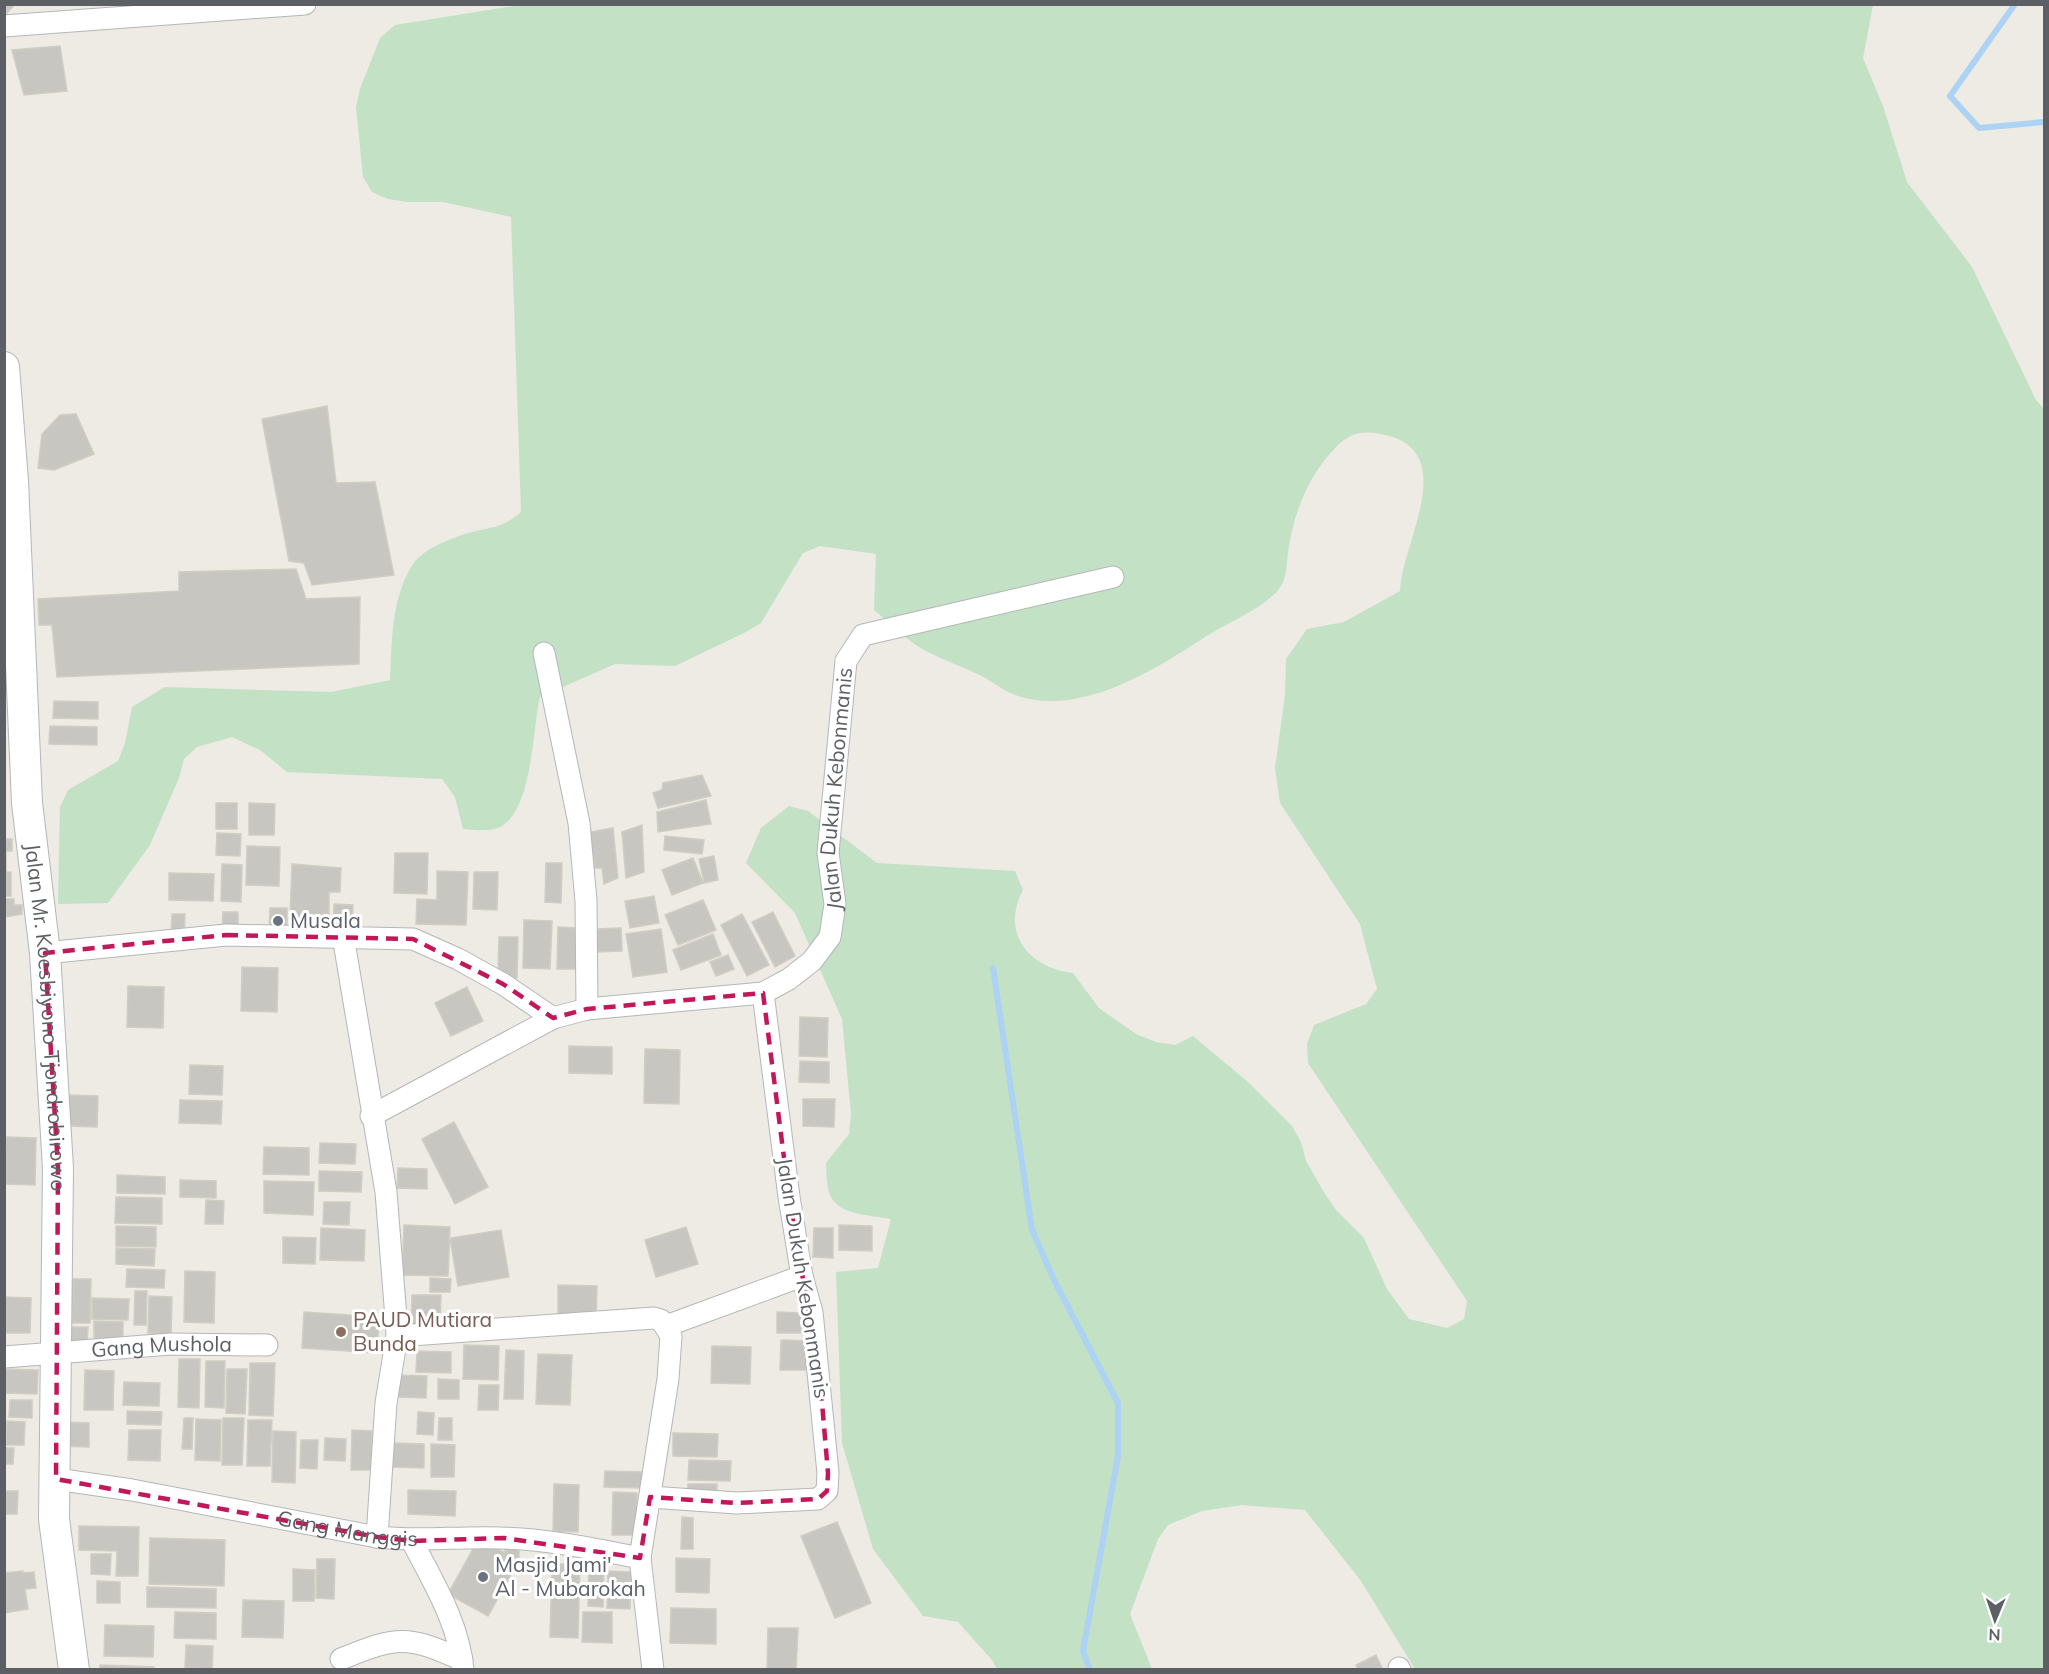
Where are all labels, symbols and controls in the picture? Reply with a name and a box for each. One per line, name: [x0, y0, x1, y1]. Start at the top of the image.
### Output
street label: Jalan Dukuh Kebonmanis: [814, 666, 857, 912]
street label: Jalan Mr. Koesbiyono Tjondrobirowo: [20, 842, 72, 1192]
place label: Musala: [290, 907, 361, 933]
marker: Musala: [271, 914, 285, 928]
street label: Jalan Dukuh Kebonmanis: [772, 1156, 836, 1400]
place label: PAUD Mutiara Bunda: [353, 1306, 492, 1356]
marker: PAUD Mutiara Bunda: [334, 1325, 348, 1339]
street label: Gang Mushola: [90, 1330, 232, 1362]
street label: Gang Manggis: [275, 1504, 418, 1551]
place label: Masjid Jami' Al - Mubarokah: [495, 1551, 646, 1601]
marker: Masjid Jami' Al - Mubarokah: [476, 1570, 490, 1584]
north arrow: [1965, 1590, 2025, 1650]
text: N: [1988, 1625, 2001, 1645]

